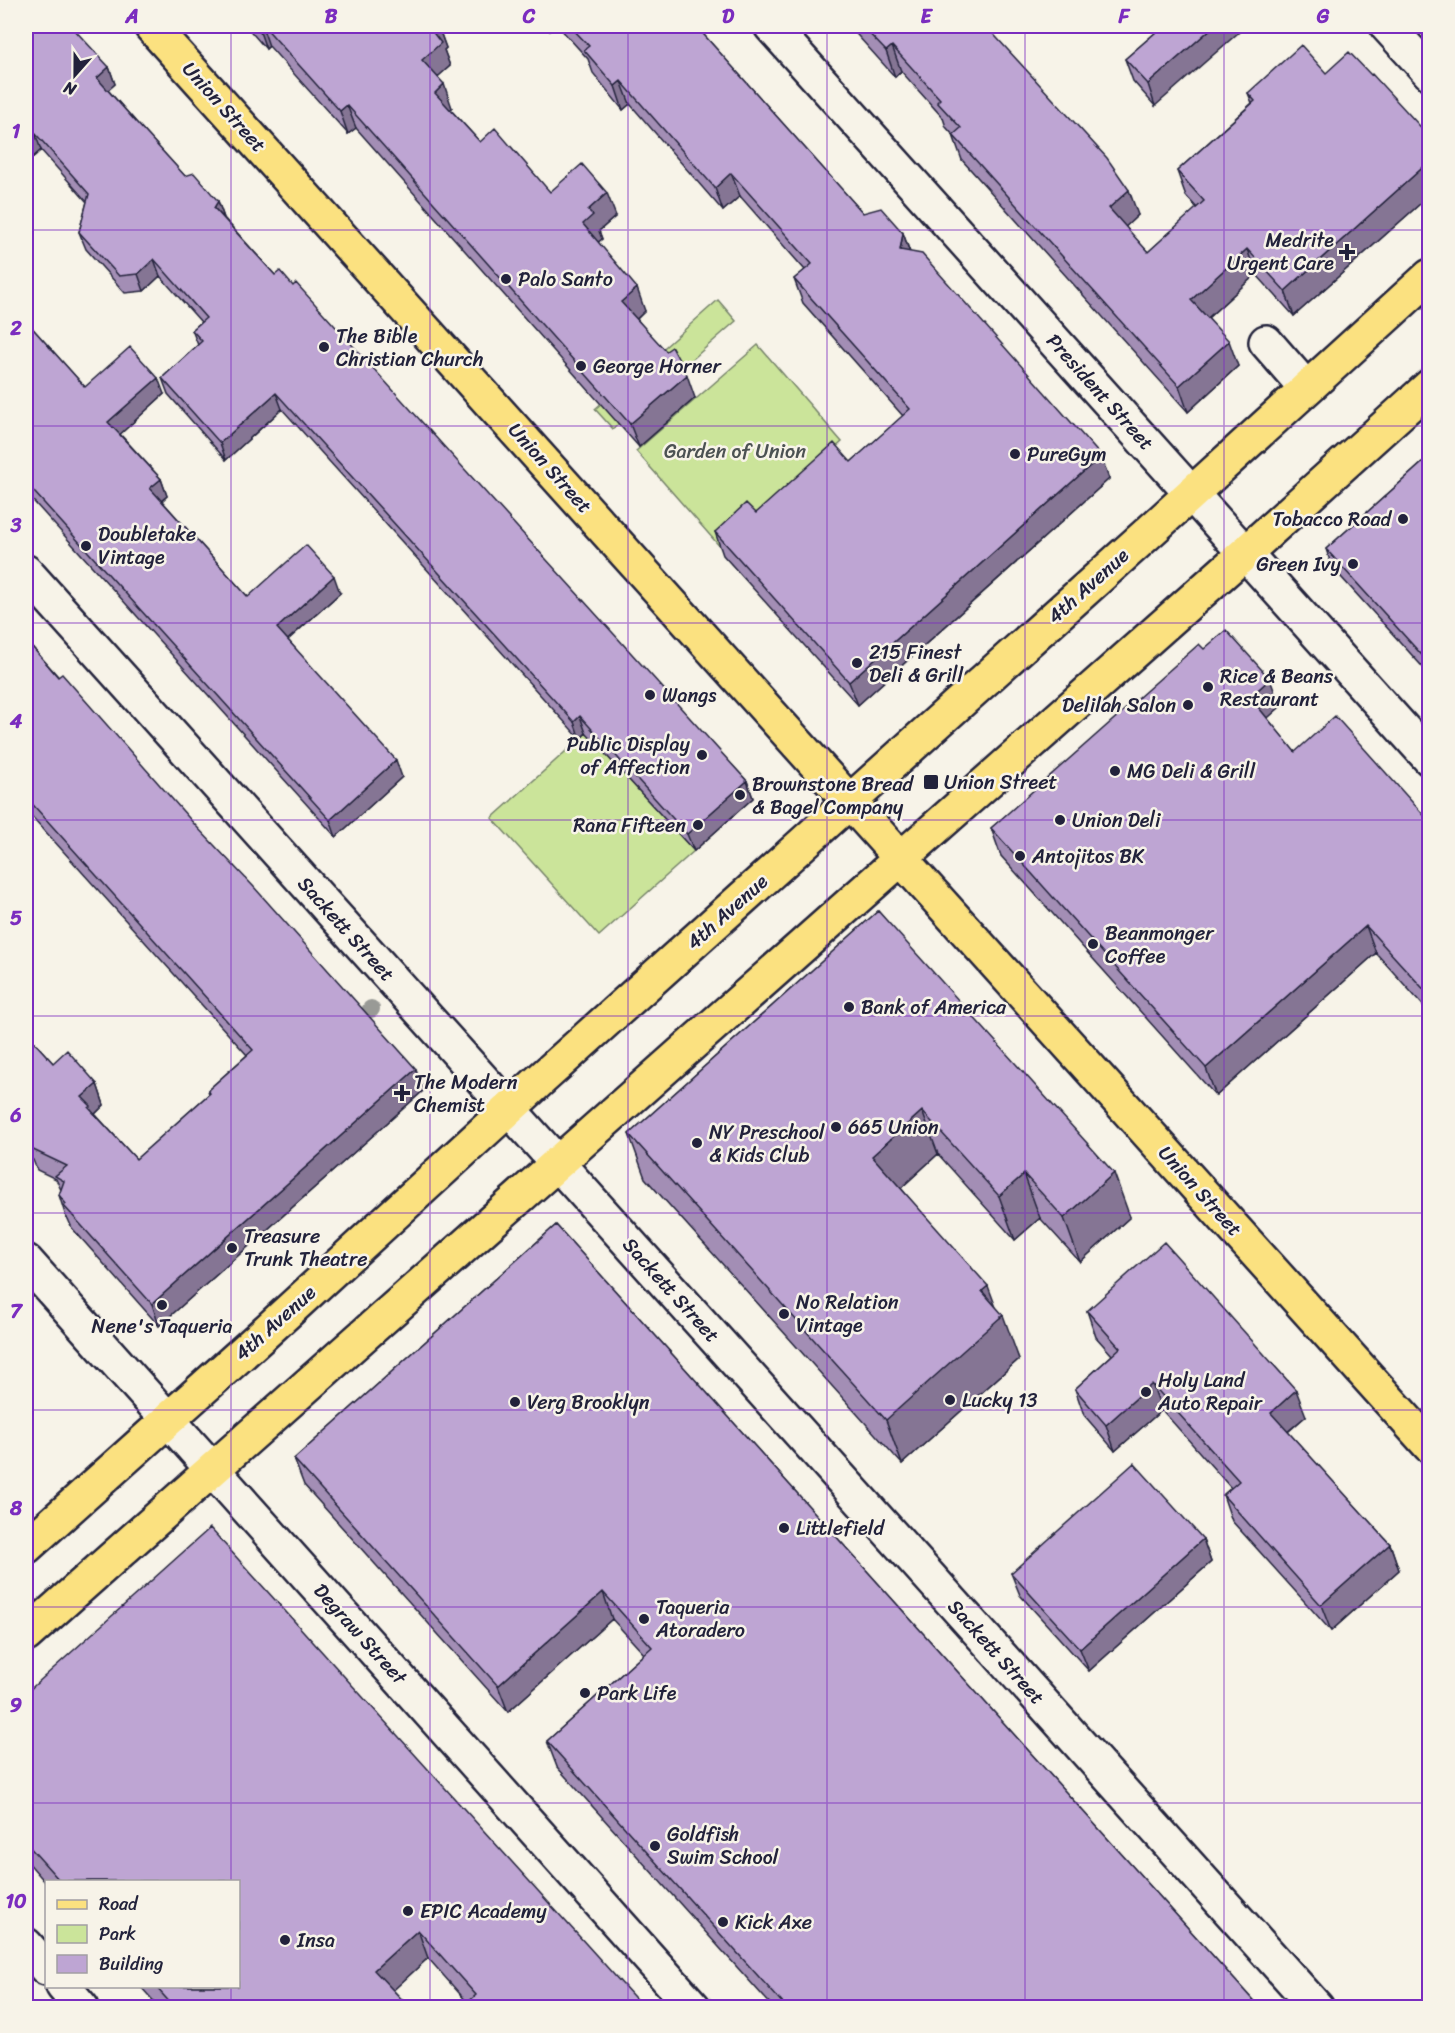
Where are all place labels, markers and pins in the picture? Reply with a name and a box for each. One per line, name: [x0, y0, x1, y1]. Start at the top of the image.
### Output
place label: Medrite Urgent Care: [1227, 223, 1334, 281]
marker: Medrite Urgent Care: [1338, 243, 1356, 261]
place label: Palo Santo: [518, 262, 613, 297]
marker: Palo Santo: [499, 272, 513, 286]
place label: The Bible Christian Church: [336, 319, 484, 377]
marker: The Bible Christian Church: [317, 340, 331, 354]
place label: George Horner: [593, 349, 723, 384]
marker: George Horner: [574, 359, 588, 373]
place label: PureGym: [1027, 437, 1107, 472]
marker: PureGym: [1008, 447, 1022, 461]
place label: Tobacco Road: [1273, 502, 1392, 537]
marker: Tobacco Road: [1396, 512, 1410, 526]
place label: Doubletake Vintage: [98, 517, 196, 575]
marker: Doubletake Vintage: [79, 539, 93, 553]
place label: Green Ivy: [1256, 547, 1342, 582]
marker: Green Ivy: [1346, 557, 1360, 571]
place label: 215 Finest Deli & Grill: [869, 635, 964, 693]
marker: 215 Finest Deli & Grill: [850, 656, 864, 670]
place label: Rice & Beans Restaurant: [1220, 659, 1334, 717]
place label: Wangs: [662, 678, 717, 713]
marker: Rice & Beans Restaurant: [1201, 680, 1215, 694]
marker: Wangs: [643, 688, 657, 702]
place label: Delilah Salon: [1062, 688, 1176, 723]
marker: Delilah Salon: [1181, 698, 1195, 712]
place label: Public Display of Affection: [566, 727, 691, 785]
marker: Public Display of Affection: [695, 748, 709, 762]
place label: MG Deli & Grill: [1127, 754, 1256, 789]
marker: MG Deli & Grill: [1108, 764, 1122, 778]
place label: Union Street: [944, 765, 1057, 800]
place label: Brownstone Bread & Bagel Company: [752, 767, 915, 825]
marker: Union Street: [922, 773, 940, 791]
marker: Brownstone Bread & Bagel Company: [733, 788, 747, 802]
place label: Union Deli: [1072, 803, 1162, 838]
place label: Rana Fifteen: [573, 808, 686, 843]
marker: Union Deli: [1053, 813, 1067, 827]
marker: Rana Fifteen: [691, 818, 705, 832]
place label: Antojitos BK: [1031, 839, 1145, 874]
marker: Antojitos BK: [1013, 849, 1027, 863]
place label: Beanmonger Coffee: [1105, 916, 1215, 974]
marker: Beanmonger Coffee: [1086, 937, 1100, 951]
place label: Bank of America: [861, 990, 1007, 1025]
marker: Bank of America: [842, 1000, 856, 1014]
place label: The Modern Chemist: [414, 1065, 518, 1123]
marker: The Modern Chemist: [395, 1086, 409, 1100]
place label: 665 Union: [848, 1110, 939, 1145]
place label: NY Preschool & Kids Club: [709, 1115, 826, 1173]
marker: 665 Union: [829, 1120, 843, 1134]
marker: NY Preschool & Kids Club: [690, 1136, 704, 1150]
place label: Treasure Trunk Theatre: [244, 1219, 367, 1277]
marker: Treasure Trunk Theatre: [225, 1241, 239, 1255]
place label: No Relation Vintage: [796, 1285, 899, 1343]
marker: Nene's Taqueria: [155, 1298, 169, 1312]
marker: No Relation Vintage: [777, 1307, 791, 1321]
place label: Nene's Taqueria: [92, 1309, 232, 1344]
place label: Holy Land Auto Repair: [1157, 1363, 1263, 1421]
place label: Lucky 13: [962, 1383, 1038, 1418]
place label: Verg Brooklyn: [527, 1385, 650, 1420]
marker: Holy Land Auto Repair: [1139, 1385, 1153, 1399]
marker: Lucky 13: [943, 1393, 957, 1407]
marker: Verg Brooklyn: [508, 1395, 522, 1409]
place label: Littlefield: [796, 1511, 885, 1546]
marker: Littlefield: [777, 1521, 791, 1535]
place label: Taqueria Atoradero: [655, 1590, 745, 1648]
marker: Taqueria Atoradero: [637, 1612, 651, 1626]
place label: Park Life: [597, 1676, 677, 1711]
marker: Park Life: [578, 1686, 592, 1700]
place label: Goldfish Swim School: [667, 1817, 780, 1875]
marker: Goldfish Swim School: [648, 1839, 662, 1853]
place label: EPIC Academy: [420, 1894, 547, 1929]
marker: EPIC Academy: [401, 1904, 415, 1918]
place label: Kick Axe: [735, 1905, 812, 1940]
marker: Kick Axe: [716, 1915, 730, 1929]
place label: Insa: [296, 1923, 335, 1958]
marker: Insa: [278, 1933, 292, 1947]

